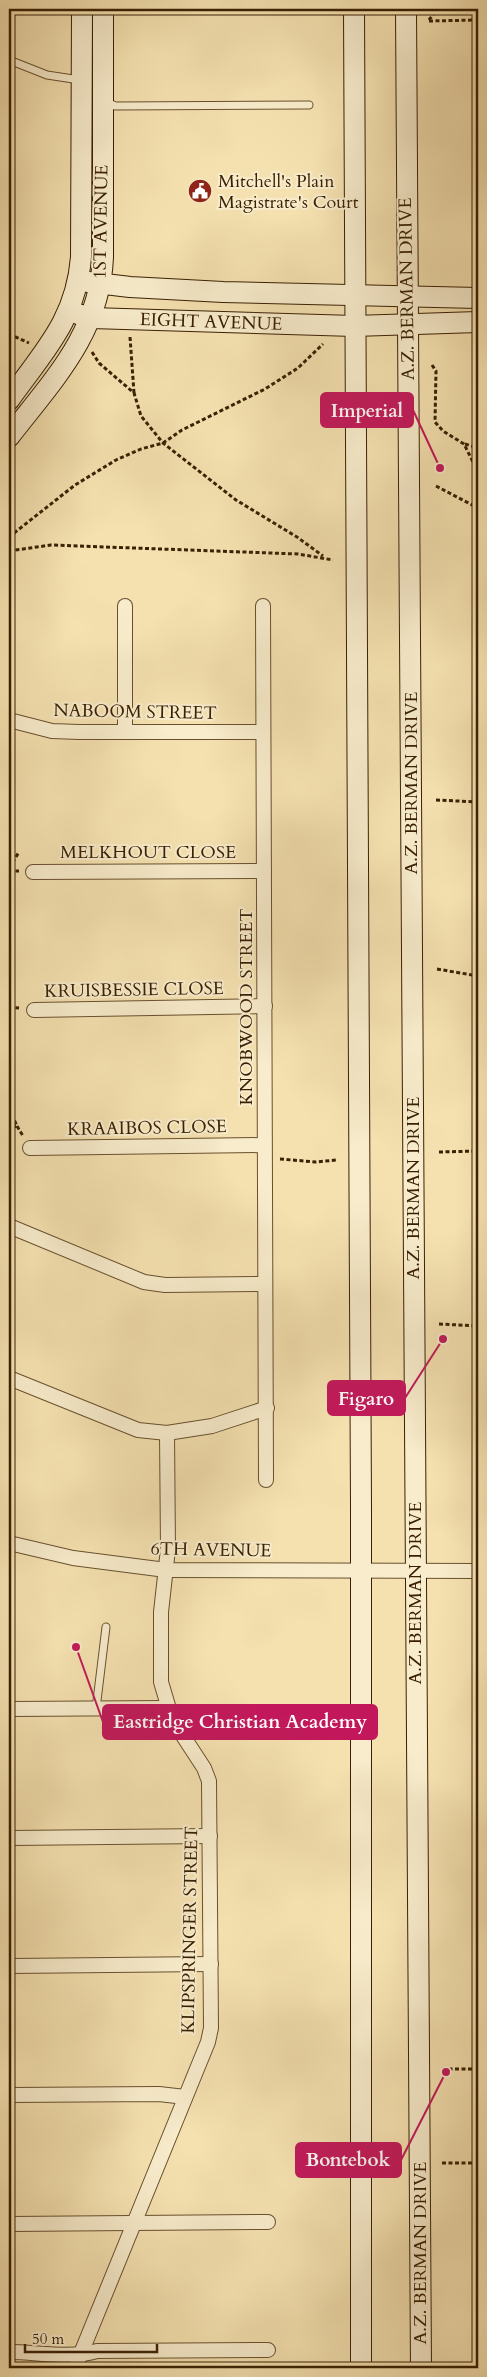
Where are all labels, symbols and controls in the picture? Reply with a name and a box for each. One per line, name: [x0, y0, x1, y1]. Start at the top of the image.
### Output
street label: 1ST AVENUE: [88, 165, 114, 279]
place label: Mitchell's Plain Magistrate's Court: [218, 169, 359, 215]
public building icon: Mitchell's Plain Magistrate's Court: [187, 178, 213, 204]
street label: A.Z. BERMAN DRIVE: [393, 197, 421, 381]
street label: EIGHT AVENUE: [139, 307, 283, 337]
callout: Imperial: [321, 393, 413, 427]
text: Imperial: [331, 398, 404, 424]
street label: A.Z. BERMAN DRIVE: [399, 692, 424, 874]
street label: NABOOM STREET: [53, 698, 217, 726]
street label: MELKHOUT CLOSE: [60, 840, 236, 865]
street label: KNOBWOOD STREET: [234, 908, 259, 1106]
street label: KRUISBESSIE CLOSE: [44, 976, 224, 1004]
street label: A.Z. BERMAN DRIVE: [401, 1097, 426, 1279]
street label: KRAAIBOS CLOSE: [67, 1114, 227, 1142]
callout: Figaro: [328, 1381, 405, 1415]
text: Figaro: [338, 1386, 394, 1412]
street label: A.Z. BERMAN DRIVE: [403, 1502, 428, 1684]
street label: 6TH AVENUE: [150, 1536, 272, 1564]
callout: Eastridge Christian Academy: [103, 1705, 377, 1739]
text: Eastridge Christian Academy: [113, 1709, 367, 1735]
street label: KLIPSPRINGER STREET: [176, 1826, 204, 2034]
callout: Bontebok: [296, 2143, 401, 2177]
text: Bontebok: [306, 2147, 391, 2173]
street label: A.Z. BERMAN DRIVE: [408, 2162, 433, 2344]
scale bar: [25, 2322, 158, 2354]
text: 50 m: [32, 2329, 64, 2349]

